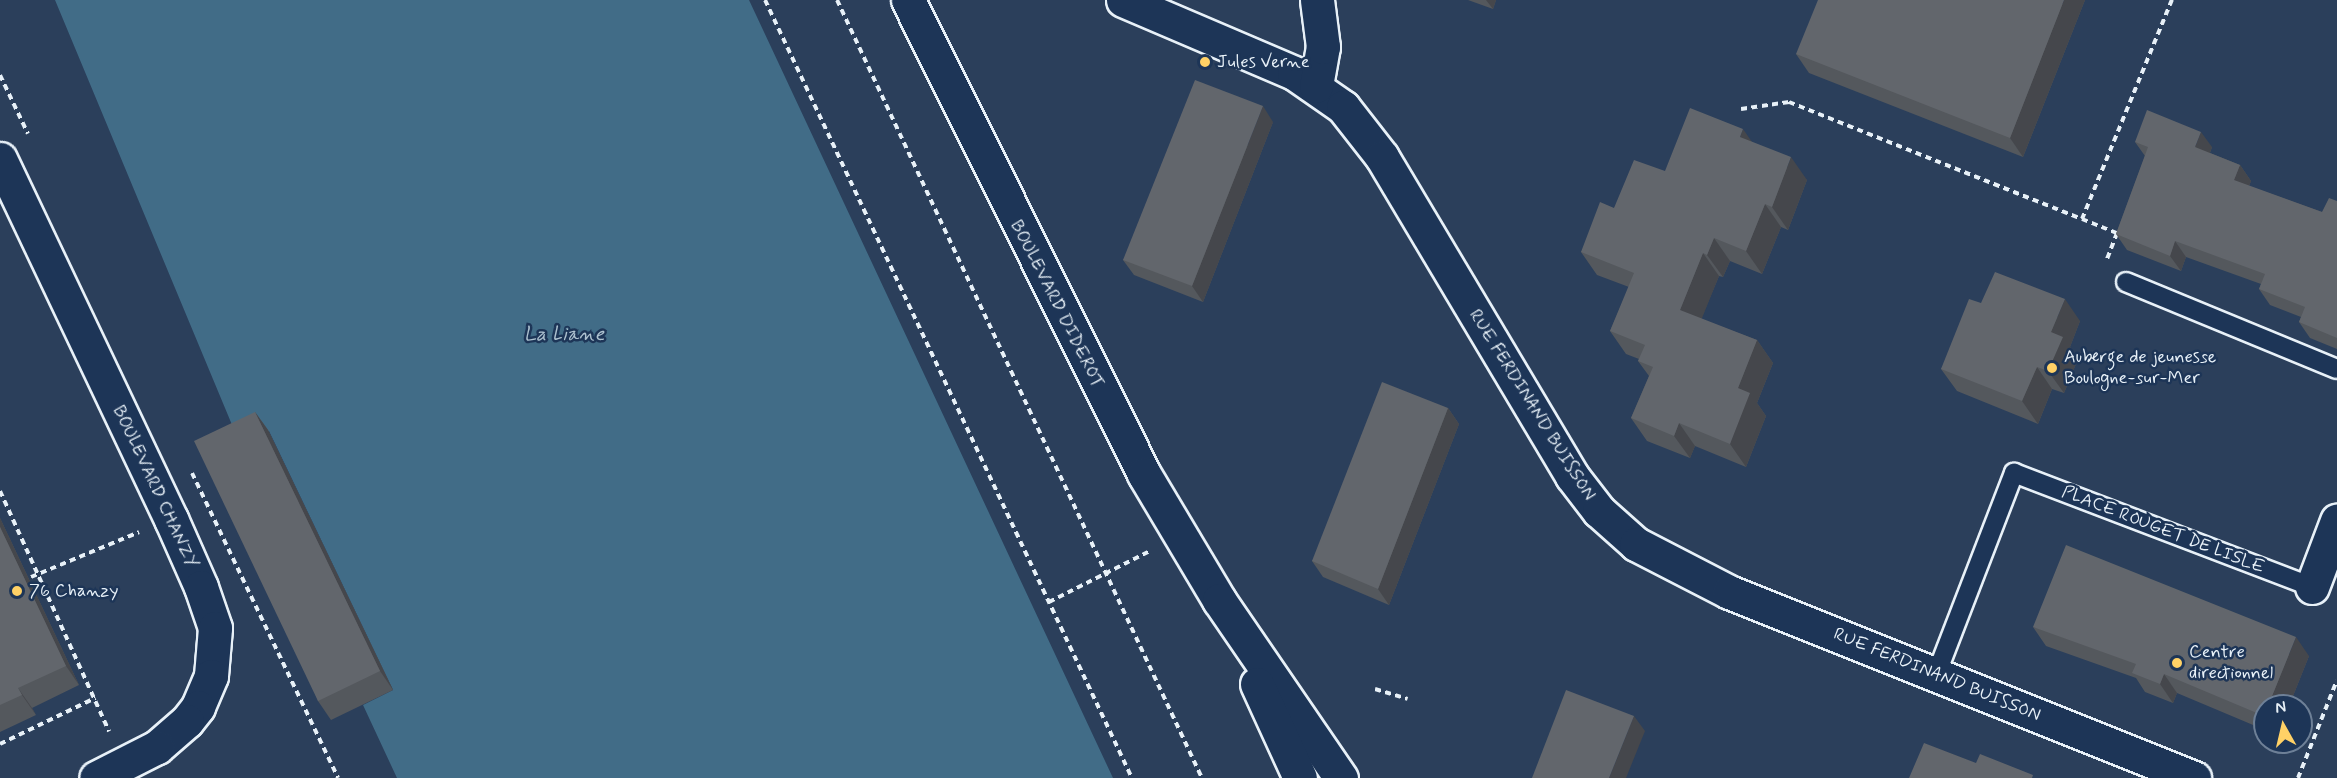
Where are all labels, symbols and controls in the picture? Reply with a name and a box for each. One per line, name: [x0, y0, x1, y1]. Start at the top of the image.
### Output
place label: Jules Verne: [1217, 51, 1309, 73]
marker: Jules Verne: [1198, 55, 1212, 69]
street label: BOULEVARD DIDEROT: [1005, 217, 1109, 391]
street label: RUE FERDINAND BUISSON: [1464, 305, 1600, 505]
water label: La Liane: [526, 322, 602, 346]
place label: Auberge de jeunesse Boulogne-sur-Mer: [2064, 347, 2215, 389]
marker: Auberge de jeunesse Boulogne-sur-Mer: [2045, 361, 2059, 375]
street label: BOULEVARD CHANZY: [108, 403, 202, 571]
street label: PLACE ROUGET DE LISLE: [2059, 481, 2267, 579]
place label: 76 Chanzy: [29, 580, 118, 602]
marker: 76 Chanzy: [10, 584, 24, 598]
street label: RUE FERDINAND BUISSON: [1830, 623, 2044, 727]
place label: Centre directionnel: [2189, 642, 2273, 684]
marker: Centre directionnel: [2170, 656, 2184, 670]
north arrow: [2253, 694, 2313, 754]
text: N: [2274, 697, 2287, 719]

